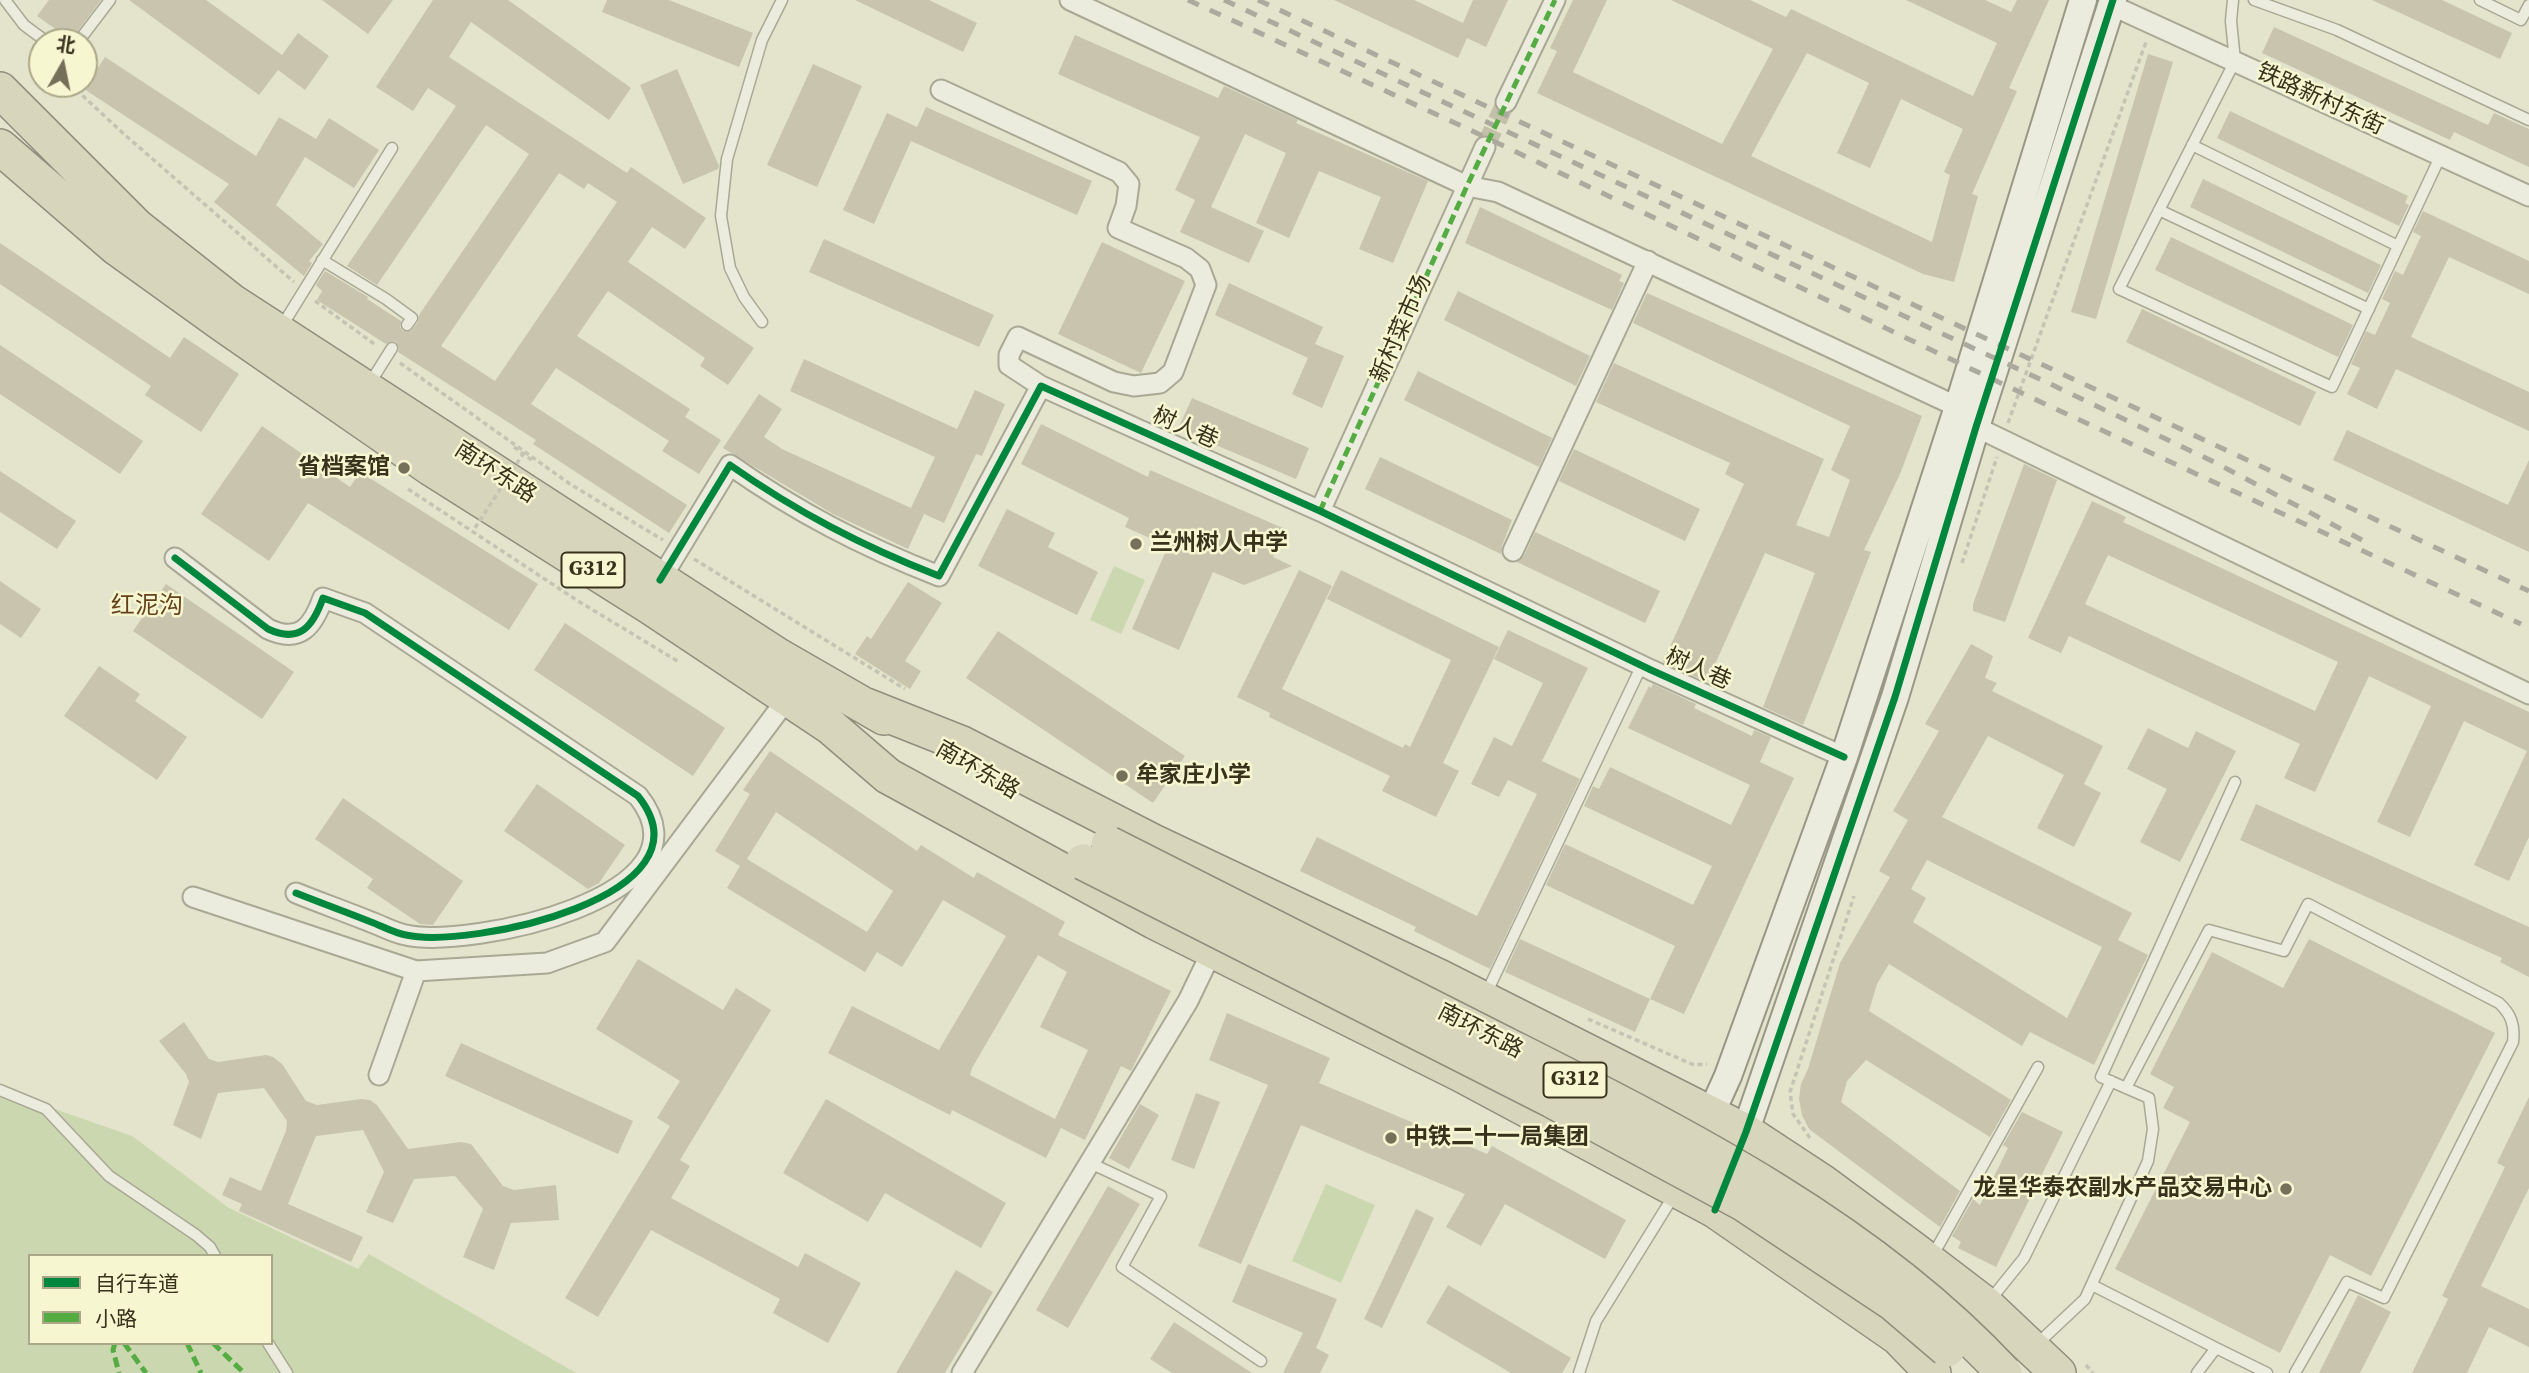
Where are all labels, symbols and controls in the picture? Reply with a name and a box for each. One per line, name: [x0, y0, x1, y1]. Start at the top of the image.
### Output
north arrow: [28, 28, 98, 98]
text: 北: [55, 30, 77, 59]
street label: 铁路新村东街: [2252, 58, 2388, 142]
street label: 新村菜市场: [1366, 271, 1438, 387]
street label: 树人巷: [1148, 402, 1222, 456]
street label: 南环东路: [449, 436, 541, 510]
place label: 省档案馆: [298, 454, 390, 482]
marker: 省档案馆: [396, 460, 412, 476]
place label: 兰州树人中学: [1150, 530, 1288, 558]
marker: 兰州树人中学: [1128, 536, 1144, 552]
road number: G312: [562, 552, 624, 588]
district label: 红泥沟: [111, 593, 183, 621]
street label: 树人巷: [1661, 643, 1735, 697]
street label: 南环东路: [930, 736, 1024, 806]
place label: 牟家庄小学: [1136, 762, 1251, 790]
marker: 牟家庄小学: [1114, 768, 1130, 784]
street label: 南环东路: [1433, 999, 1527, 1065]
road number: G312: [1544, 1062, 1606, 1098]
place label: 中铁二十一局集团: [1405, 1124, 1589, 1152]
marker: 中铁二十一局集团: [1383, 1130, 1399, 1146]
place label: 龙呈华泰农副水产品交易中心: [1973, 1175, 2272, 1203]
marker: 龙呈华泰农副水产品交易中心: [2278, 1181, 2294, 1197]
legend: [28, 1254, 273, 1345]
text: 自行车道: [95, 1269, 179, 1298]
text: 小路: [95, 1304, 137, 1333]

